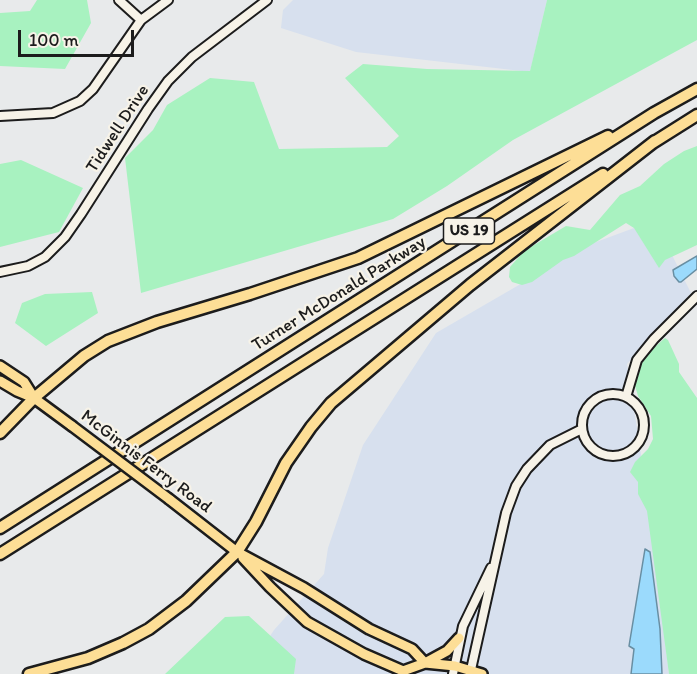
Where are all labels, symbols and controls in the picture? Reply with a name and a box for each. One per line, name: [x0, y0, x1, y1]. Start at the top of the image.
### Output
scale bar: [21, 18, 136, 56]
text: 100 m: [29, 29, 79, 51]
street label: Tidwell Drive: [82, 81, 154, 177]
road number: US 19: [444, 218, 494, 244]
street label: Turner McDonald Parkway: [248, 232, 430, 356]
street label: McGinnis Ferry Road: [76, 406, 216, 518]

